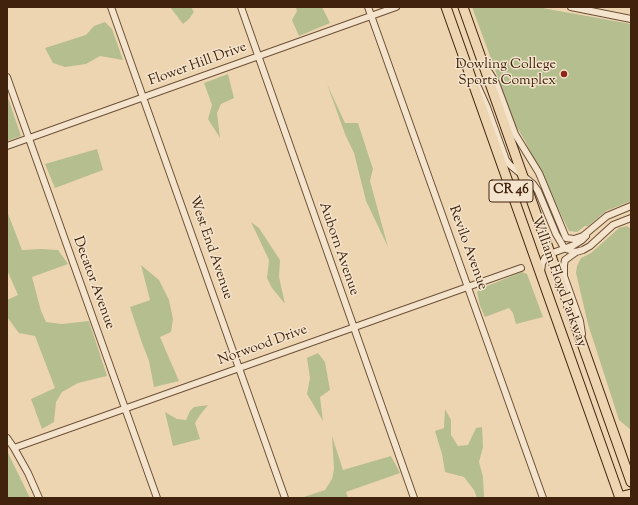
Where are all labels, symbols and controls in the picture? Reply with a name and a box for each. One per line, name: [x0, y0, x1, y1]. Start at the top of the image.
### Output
street label: Flower Hill Drive: [147, 39, 249, 91]
place label: Dowling College Sports Complex: [455, 58, 556, 90]
marker: Dowling College Sports Complex: [559, 69, 569, 79]
road number: CR 46: [489, 180, 533, 202]
street label: West End Avenue: [184, 194, 236, 302]
street label: Auborn Avenue: [314, 200, 362, 298]
street label: Revilo Avenue: [444, 204, 490, 292]
street label: William Floyd Parkway: [526, 214, 590, 350]
street label: Decator Avenue: [68, 234, 118, 332]
street label: Norwood Drive: [216, 322, 310, 370]

